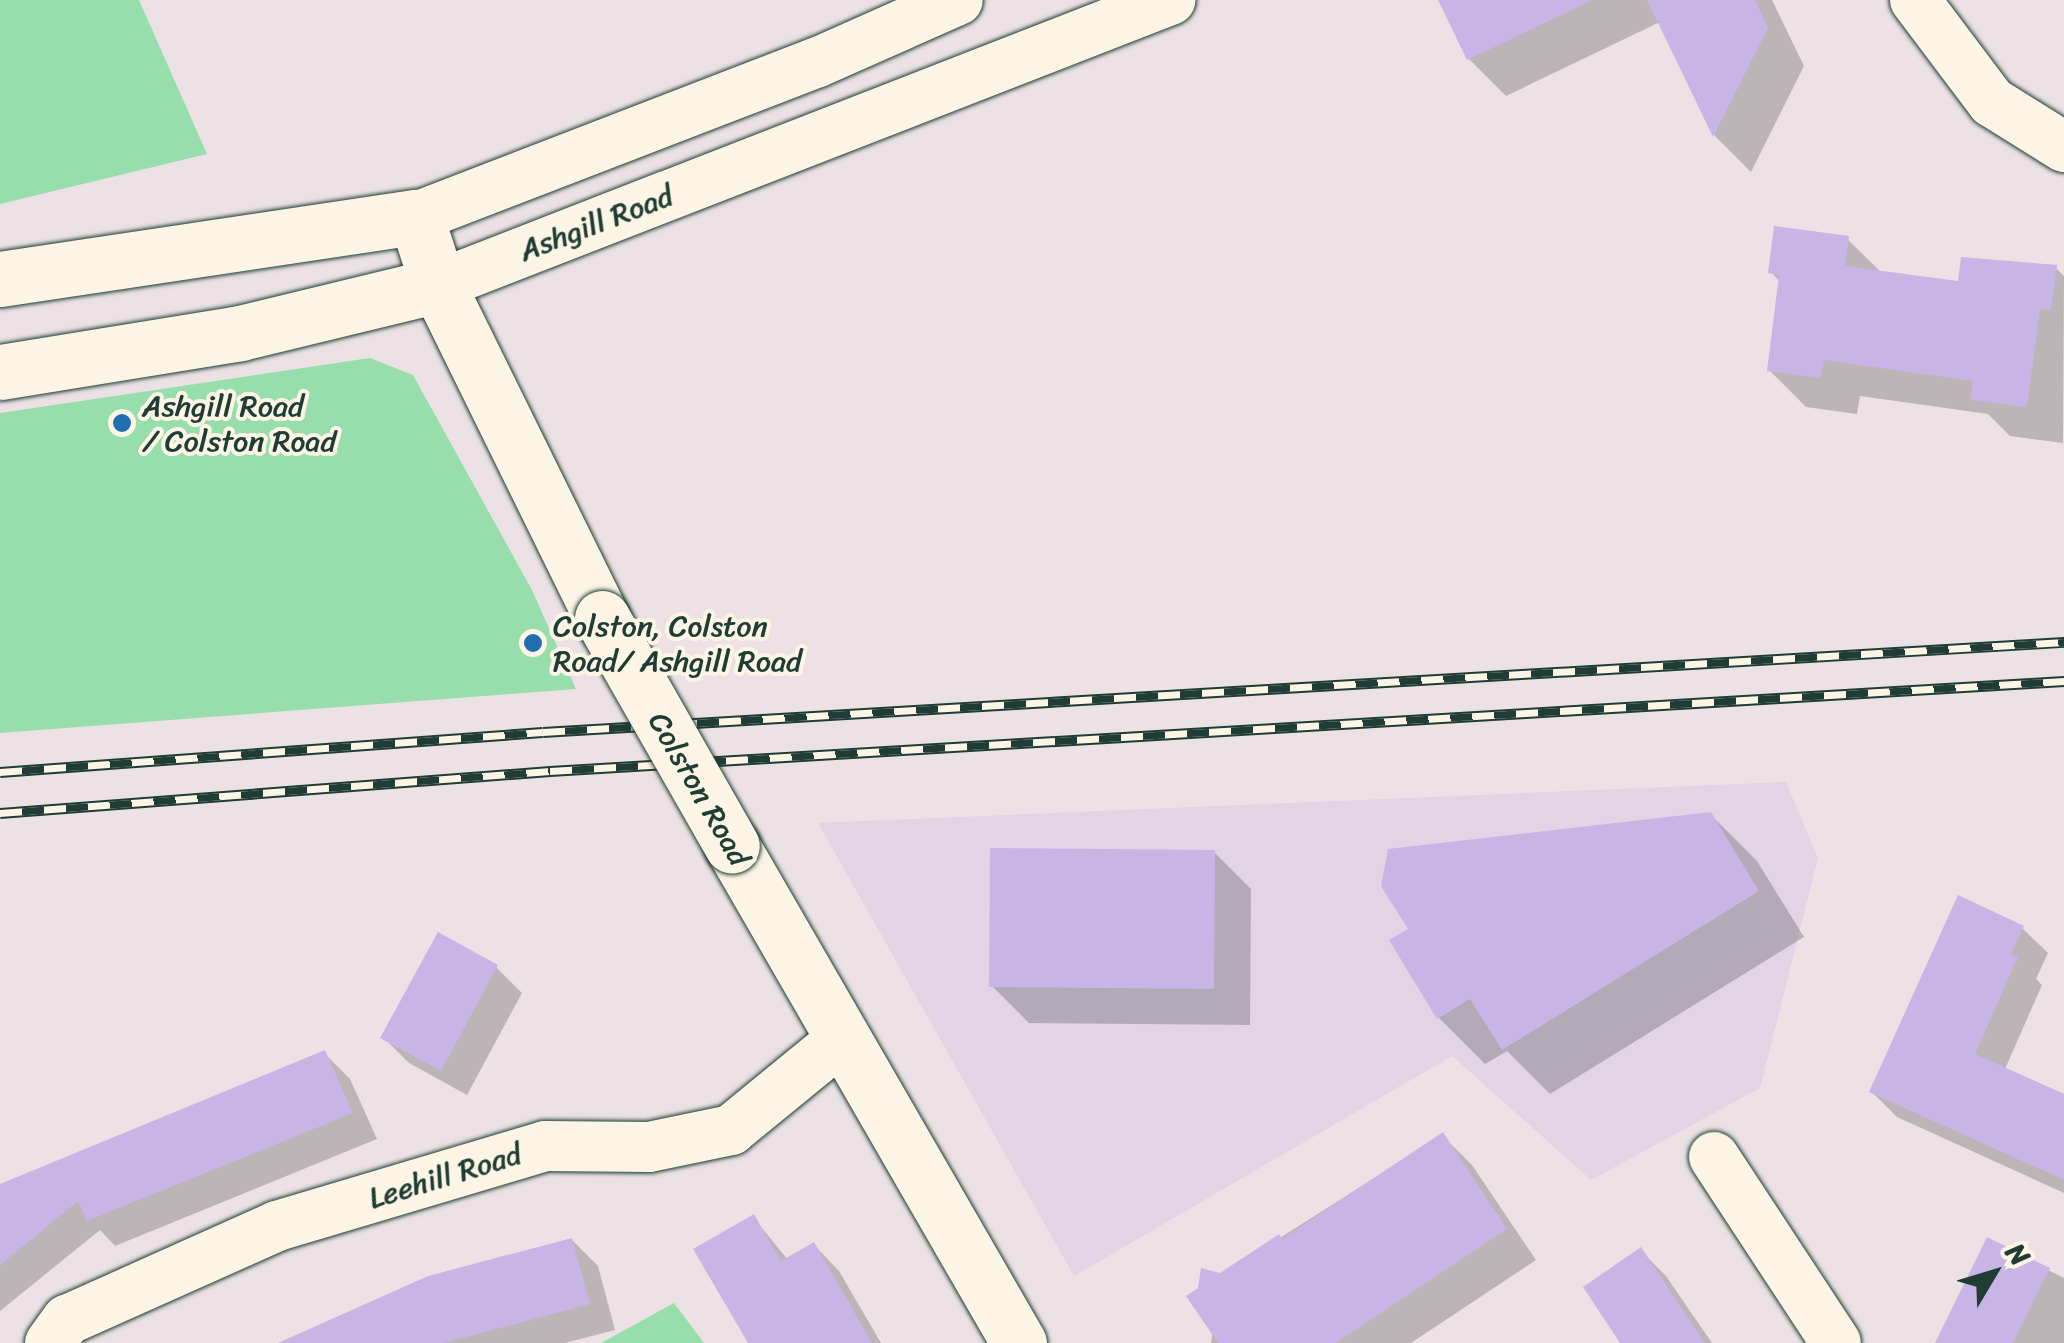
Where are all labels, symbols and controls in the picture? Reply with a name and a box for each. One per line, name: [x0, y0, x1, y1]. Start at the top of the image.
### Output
street label: Ashgill Road: [514, 177, 678, 269]
place label: Ashgill Road / Colston Road: [142, 388, 337, 458]
marker: Ashgill Road / Colston Road: [111, 412, 133, 434]
place label: Colston, Colston Road/ Ashgill Road: [553, 608, 802, 678]
marker: Colston, Colston Road/ Ashgill Road: [522, 632, 544, 654]
street label: Colston Road: [640, 706, 758, 872]
street label: Leehill Road: [364, 1136, 526, 1216]
north arrow: [1944, 1223, 2044, 1323]
text: N: [1993, 1231, 2043, 1277]

